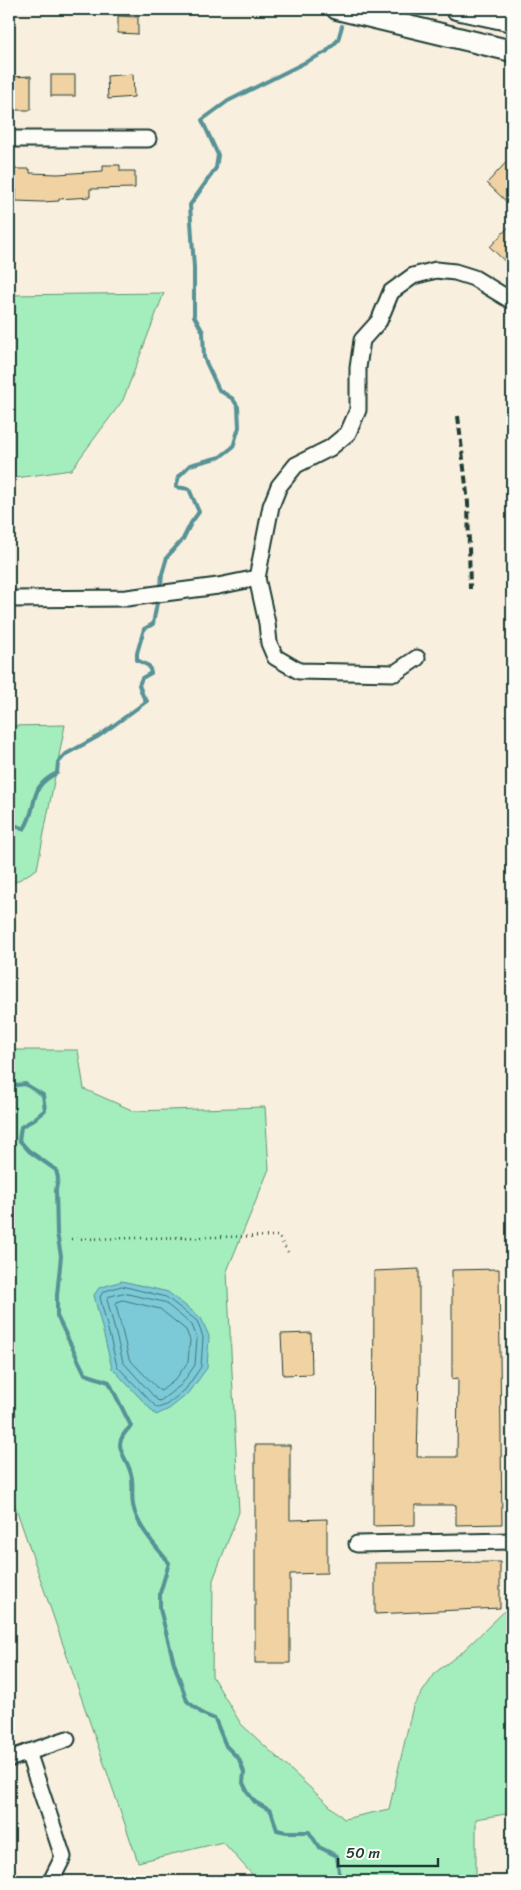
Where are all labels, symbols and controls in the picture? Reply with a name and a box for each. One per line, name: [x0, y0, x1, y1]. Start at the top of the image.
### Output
scale bar: [338, 1835, 438, 1867]
text: 50 m: [346, 1840, 381, 1866]

